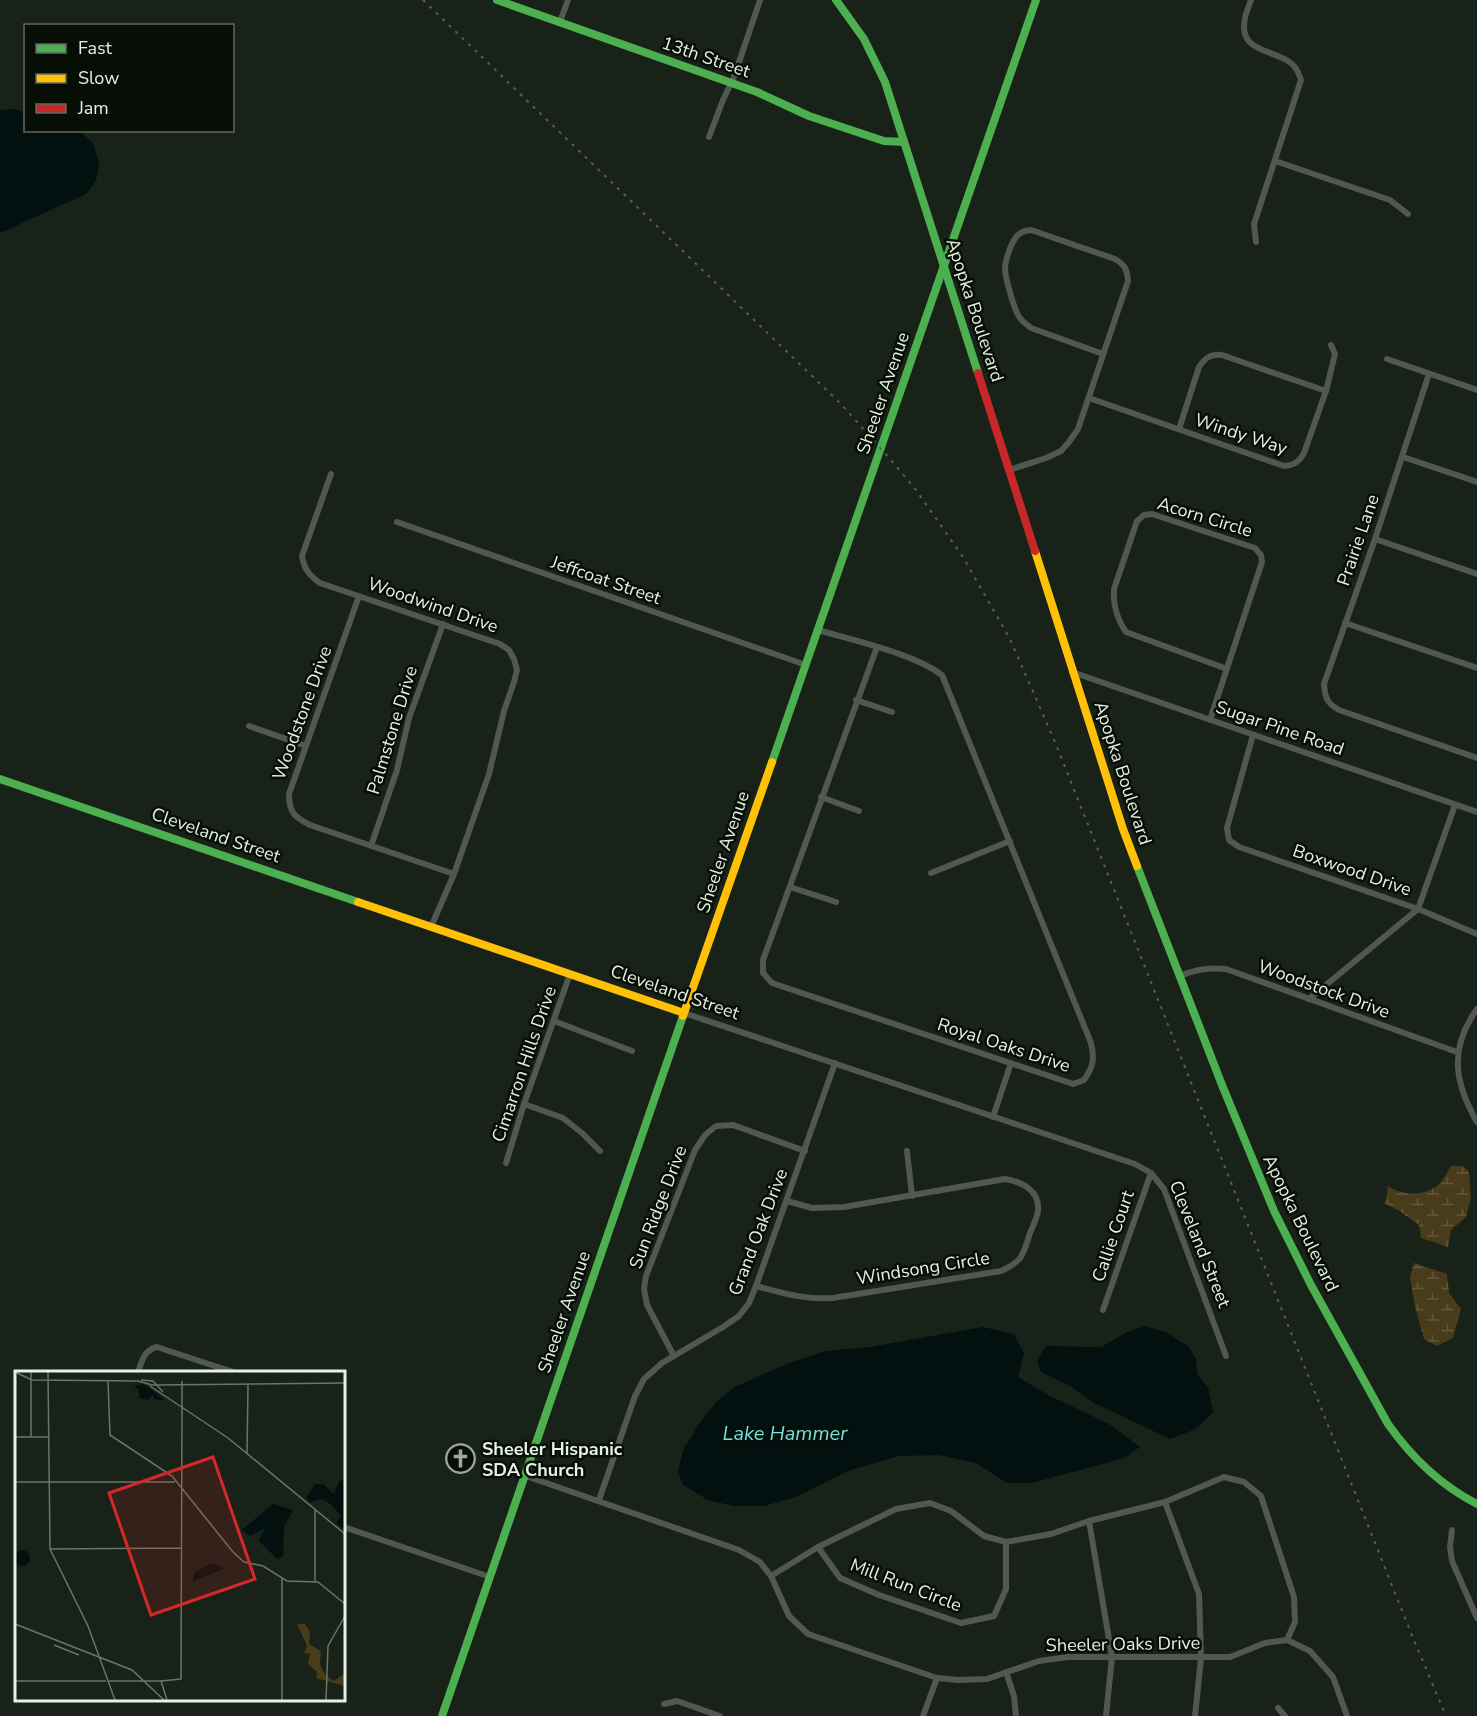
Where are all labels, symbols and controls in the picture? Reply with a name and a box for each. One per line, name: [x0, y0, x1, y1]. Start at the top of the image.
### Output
legend: [24, 24, 234, 132]
street label: 13th Street: [659, 31, 754, 84]
text: Fast: [78, 36, 113, 60]
text: Slow: [78, 66, 119, 90]
text: Jam: [77, 96, 109, 120]
street label: Apopka Boulevard: [940, 235, 1010, 385]
street label: Sheeler Avenue: [851, 329, 915, 457]
street label: Windy Way: [1192, 408, 1291, 460]
street label: Acorn Circle: [1155, 491, 1255, 543]
street label: Prairie Lane: [1331, 491, 1385, 589]
street label: Jeffcoat Street: [547, 550, 665, 610]
street label: Woodwind Drive: [365, 571, 501, 639]
street label: Woodstone Drive: [267, 643, 337, 783]
street label: Palmstone Drive: [361, 663, 423, 797]
street label: Sugar Pine Road: [1213, 695, 1347, 761]
street label: Apopka Boulevard: [1088, 698, 1158, 848]
street label: Sheeler Avenue: [691, 788, 755, 916]
street label: Cleveland Street: [148, 802, 284, 869]
street label: Boxwood Drive: [1289, 838, 1415, 902]
street label: Woodstock Drive: [1255, 954, 1393, 1024]
street label: Cleveland Street: [607, 959, 743, 1026]
street label: Cimarron Hills Drive: [486, 983, 562, 1145]
street label: Royal Oaks Drive: [934, 1012, 1074, 1078]
street label: Sun Ridge Drive: [623, 1142, 693, 1272]
street label: Apopka Boulevard: [1257, 1150, 1345, 1296]
street label: Grand Oak Drive: [723, 1165, 793, 1299]
street label: Cleveland Street: [1164, 1177, 1237, 1312]
street label: Callie Court: [1086, 1186, 1140, 1285]
street label: Windsong Circle: [855, 1246, 991, 1290]
street label: Sheeler Avenue: [532, 1248, 596, 1376]
inset map: [15, 1371, 345, 1701]
water label: Lake Hammer: [723, 1420, 848, 1447]
place label: Sheeler Hispanic SDA Church: [482, 1437, 623, 1482]
church icon: Sheeler Hispanic SDA Church: [445, 1443, 477, 1475]
street label: Mill Run Circle: [847, 1553, 965, 1617]
street label: Sheeler Oaks Drive: [1046, 1631, 1200, 1657]

